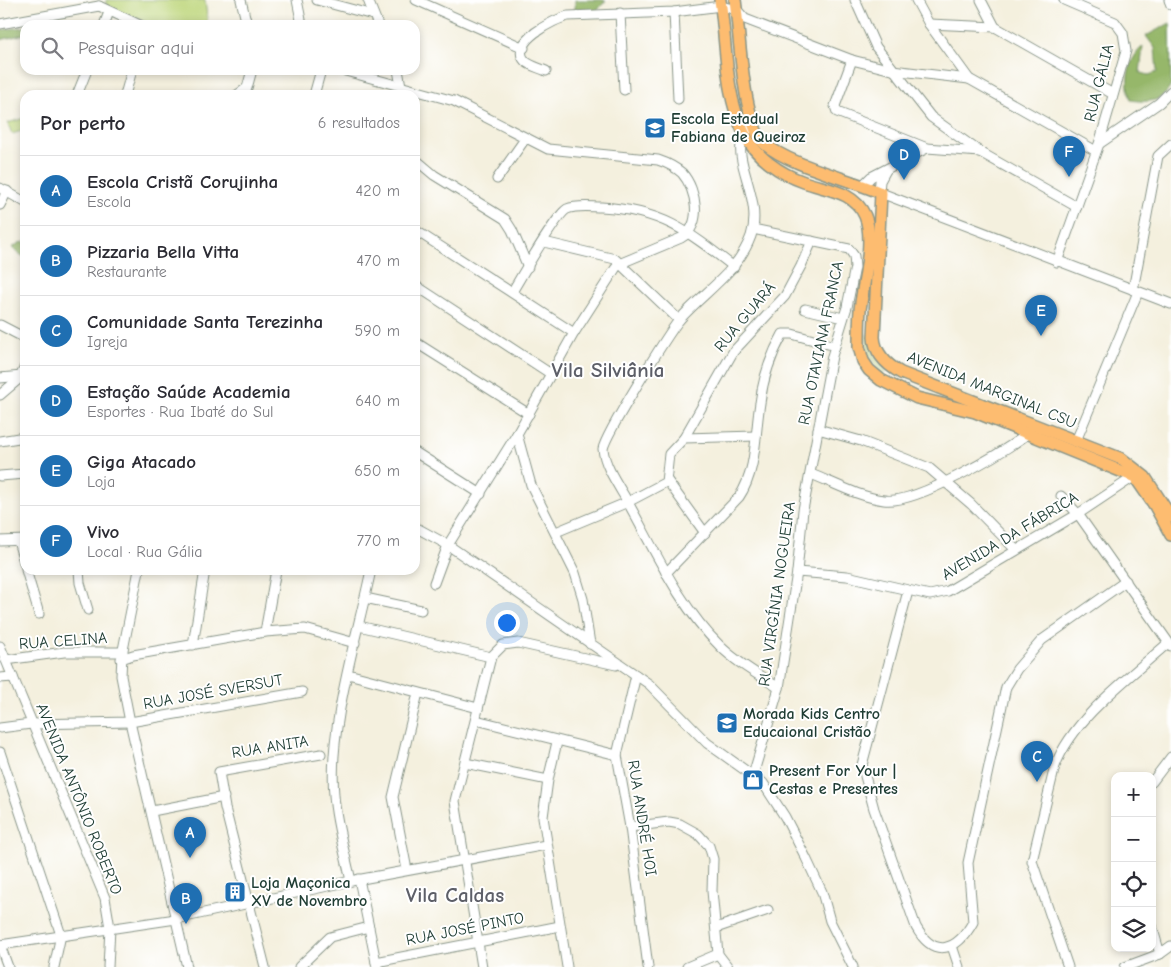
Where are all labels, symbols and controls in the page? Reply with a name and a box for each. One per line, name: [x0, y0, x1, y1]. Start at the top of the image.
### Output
search box: [20, 20, 420, 75]
icon: search: [38, 34, 66, 62]
text: Pesquisar aqui: [78, 37, 194, 59]
street label: RUA GÁLIA: [1080, 42, 1117, 124]
place label: Escola Estadual Fabiana de Queiroz: [671, 110, 806, 146]
text: Por perto: [40, 111, 125, 135]
text: 6 resultados: [318, 114, 400, 132]
school or university icon: Escola Estadual Fabiana de Queiroz: [643, 116, 667, 140]
pin: F: [1053, 136, 1085, 177]
pin: D: [888, 139, 920, 180]
text: Escola Cristã Corujinha: [87, 171, 278, 193]
text: A: [52, 182, 60, 200]
text: 420 m: [356, 182, 400, 200]
text: Escola: [87, 193, 131, 211]
text: Pizzaria Bella Vitta: [87, 241, 239, 263]
text: B: [51, 252, 61, 270]
text: 470 m: [356, 252, 400, 270]
street label: RUA OTAVIANA FRANCA: [795, 259, 847, 427]
text: Restaurante: [87, 263, 167, 281]
street label: RUA GUARÁ: [710, 278, 779, 355]
pin: E: [1025, 295, 1057, 336]
text: Comunidade Santa Terezinha: [87, 311, 323, 333]
text: C: [51, 322, 61, 340]
text: 590 m: [355, 322, 400, 340]
text: Igreja: [87, 333, 128, 351]
street label: AVENIDA MARGINAL CSU: [905, 348, 1079, 432]
district label: Vila Silviânia: [552, 358, 664, 382]
text: Estação Saúde Academia: [87, 381, 291, 403]
text: D: [51, 392, 61, 410]
text: 640 m: [355, 392, 400, 410]
text: Esportes · Rua Ibaté do Sul: [87, 403, 274, 421]
text: Giga Atacado: [87, 451, 196, 473]
text: E: [51, 462, 61, 480]
text: 650 m: [354, 462, 400, 480]
text: Loja: [87, 473, 115, 491]
street label: AVENIDA DA FÁBRICA: [938, 487, 1081, 584]
street label: RUA VIRGÍNIA NOGUEIRA: [754, 500, 799, 688]
text: Vivo: [87, 521, 119, 543]
text: F: [51, 532, 61, 550]
text: 770 m: [357, 532, 400, 550]
text: Local · Rua Gália: [87, 543, 203, 561]
your location: [494, 610, 520, 636]
street label: RUA CELINA: [18, 629, 108, 653]
street label: RUA JOSÉ SVERSUT: [142, 670, 285, 713]
street label: AVENIDA ANTÔNIO ROBERTO: [32, 700, 127, 897]
place label: Morada Kids Centro Educaional Cristão: [743, 705, 880, 741]
school or university icon: Morada Kids Centro Educaional Cristão: [715, 711, 739, 735]
street label: RUA ANITA: [230, 732, 310, 762]
pin: C: [1021, 741, 1053, 782]
street label: RUA ANDRÉ HOI: [624, 759, 661, 877]
place label: Present For Your | Cestas e Presentes: [769, 762, 898, 798]
shop icon: Present For Your | Cestas e Presentes: [741, 768, 765, 792]
map controls: [1111, 772, 1156, 952]
button: +: [1111, 772, 1156, 817]
pin: A: [174, 817, 206, 858]
button: −: [1111, 817, 1156, 862]
button: locate: [1111, 862, 1156, 907]
place label: Loja Maçonica XV de Novembro: [251, 874, 367, 910]
building icon: Loja Maçonica XV de Novembro: [223, 880, 247, 904]
pin: B: [170, 883, 202, 924]
district label: Vila Caldas: [406, 883, 504, 907]
button: layers: [1111, 907, 1156, 952]
street label: RUA JOSÉ PINTO: [404, 908, 526, 949]

